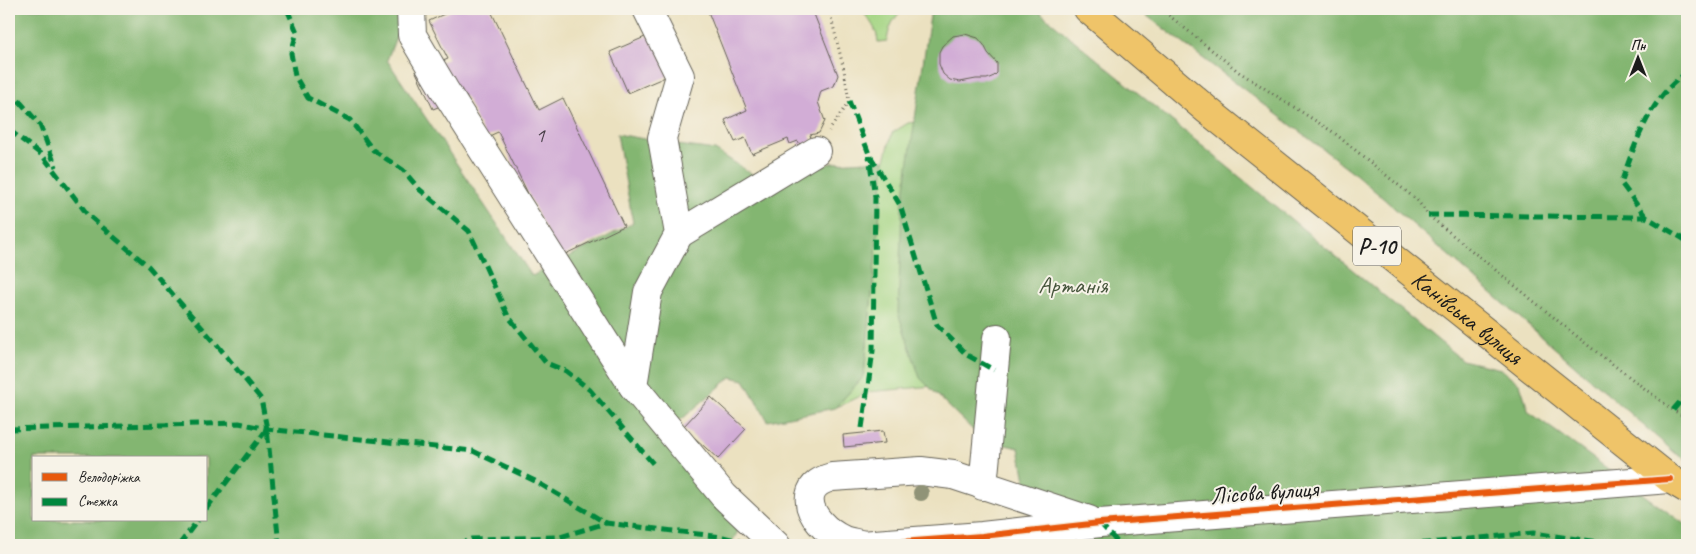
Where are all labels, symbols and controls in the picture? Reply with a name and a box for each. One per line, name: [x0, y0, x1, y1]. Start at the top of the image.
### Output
north arrow: [1614, 32, 1664, 82]
text: Пн: [1631, 37, 1646, 54]
house number: 1: [535, 122, 546, 148]
road number: Р-10: [1353, 227, 1401, 266]
street label: Канівська вулиця: [1406, 264, 1530, 372]
park label: Артанія: [1038, 270, 1109, 300]
legend: [32, 456, 208, 522]
text: Велодоріжка: [78, 468, 141, 487]
street label: Лісова вулиця: [1209, 473, 1320, 511]
text: Стежка: [78, 492, 118, 511]

